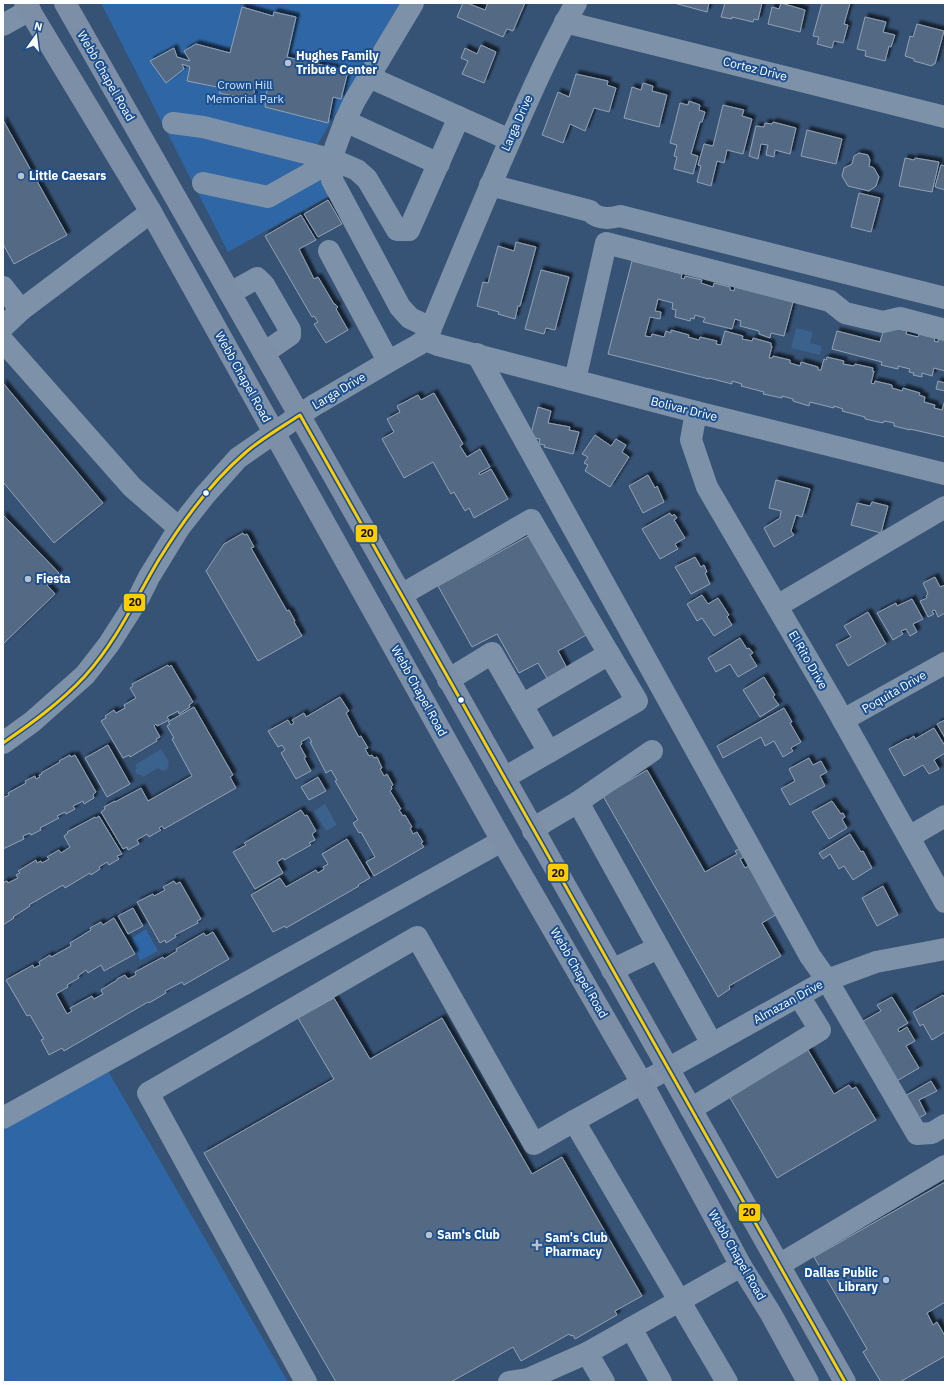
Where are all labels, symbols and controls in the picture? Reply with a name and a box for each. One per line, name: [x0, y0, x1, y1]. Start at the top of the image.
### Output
north arrow: [16, 16, 56, 56]
text: N: [33, 19, 44, 34]
street label: Webb Chapel Road: [74, 28, 138, 124]
place label: Hughes Family Tribute Center: [296, 48, 379, 77]
street label: Cortez Drive: [721, 53, 789, 84]
marker: Hughes Family Tribute Center: [283, 58, 293, 68]
park label: Crown Hill Memorial Park: [206, 77, 285, 106]
street label: Larga Drive: [498, 92, 536, 153]
place label: Little Caesars: [29, 168, 106, 183]
marker: Little Caesars: [16, 171, 26, 181]
street label: Webb Chapel Road: [212, 329, 275, 425]
street label: Larga Drive: [309, 369, 369, 412]
street label: Bolivar Drive: [649, 393, 719, 424]
unlabelled marker: [201, 488, 211, 498]
line badge: 20: [355, 524, 378, 543]
text: 20: [360, 526, 374, 540]
place label: Fiesta: [36, 571, 71, 586]
marker: Fiesta: [23, 574, 33, 584]
line badge: 20: [123, 593, 146, 612]
text: 20: [128, 595, 142, 609]
street label: El Rito Drive: [786, 628, 831, 692]
street label: Webb Chapel Road: [388, 643, 451, 739]
street label: Poquita Drive: [859, 667, 929, 716]
unlabelled marker: [456, 695, 466, 705]
line badge: 20: [547, 863, 569, 882]
text: 20: [551, 866, 565, 880]
street label: Webb Chapel Road: [547, 925, 611, 1021]
street label: Almazan Drive: [750, 976, 826, 1027]
line badge: 20: [738, 1203, 761, 1222]
text: 20: [742, 1205, 756, 1219]
street label: Webb Chapel Road: [705, 1207, 769, 1303]
place label: Sam's Club: [437, 1227, 500, 1242]
marker: Sam's Club: [424, 1230, 434, 1240]
place label: Sam's Club Pharmacy: [545, 1230, 608, 1259]
marker: Sam's Club Pharmacy: [532, 1240, 542, 1250]
place label: Dallas Public Library: [804, 1265, 879, 1294]
marker: Dallas Public Library: [881, 1275, 891, 1285]

